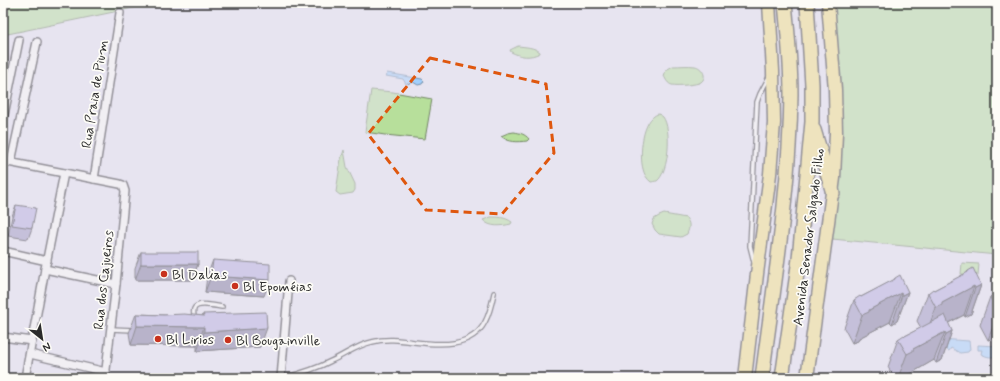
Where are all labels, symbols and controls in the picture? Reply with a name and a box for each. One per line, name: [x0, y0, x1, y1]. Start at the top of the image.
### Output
street label: Rua Praia de Pium: [78, 39, 112, 149]
street label: Avenida Senador Salgado Filho: [789, 147, 829, 327]
street label: Rua dos Cajueiros: [90, 230, 118, 331]
place label: Bl Dalias: [172, 266, 227, 284]
marker: Bl Dalias: [159, 269, 169, 279]
place label: Bl Epoméias: [243, 278, 312, 296]
marker: Bl Epoméias: [230, 281, 240, 291]
north arrow: [22, 319, 62, 359]
place label: Bl Lirios: [166, 331, 214, 349]
place label: Bl Bougainville: [236, 332, 321, 350]
marker: Bl Lirios: [153, 334, 163, 344]
marker: Bl Bougainville: [223, 335, 233, 345]
text: N: [40, 339, 53, 355]

